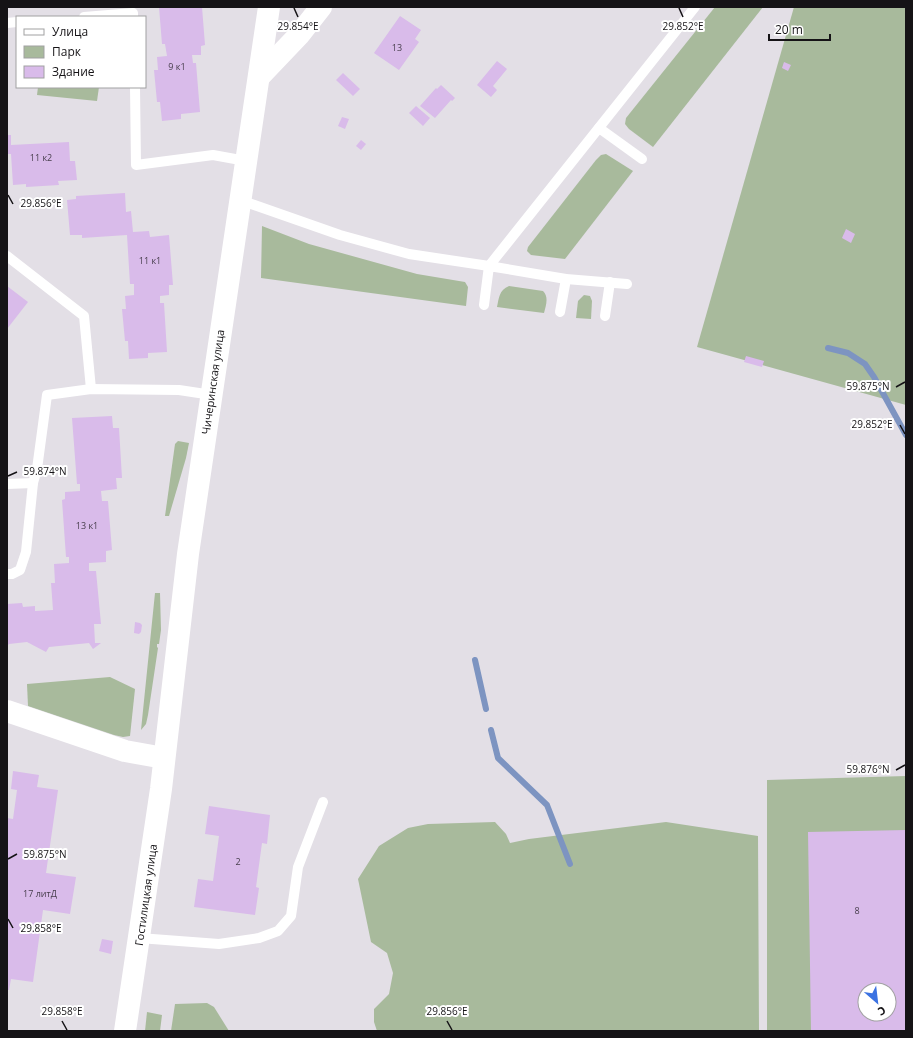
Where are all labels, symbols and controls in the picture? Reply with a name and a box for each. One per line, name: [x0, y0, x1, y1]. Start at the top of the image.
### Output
legend: [16, 16, 146, 88]
scale bar: [769, 16, 830, 42]
text: 29.854°E: [277, 19, 319, 33]
text: 29.852°E: [662, 19, 704, 33]
text: 20 m: [775, 21, 803, 38]
text: Улица: [52, 23, 88, 40]
house number: 13: [392, 41, 402, 54]
text: Парк: [52, 43, 82, 60]
house number: 9 к1: [168, 60, 186, 73]
text: Здание: [52, 63, 95, 80]
house number: 11 к2: [30, 151, 52, 164]
text: 29.856°E: [20, 196, 62, 210]
house number: 11 к1: [139, 254, 161, 267]
street label: Чичеринская улица: [198, 328, 227, 435]
text: 59.875°N: [846, 379, 890, 393]
text: 29.852°E: [851, 417, 893, 431]
text: 59.874°N: [23, 464, 67, 478]
house number: 13 к1: [76, 519, 98, 532]
text: 59.876°N: [846, 762, 890, 776]
street label: Гостилицкая улица: [131, 843, 160, 947]
text: 59.875°N: [23, 847, 67, 861]
house number: 2: [235, 855, 241, 868]
house number: 17 литД: [23, 887, 57, 900]
house number: 8: [854, 904, 860, 917]
text: 29.858°E: [20, 921, 62, 935]
north arrow: [857, 982, 897, 1022]
text: С: [875, 1003, 889, 1020]
text: 29.858°E: [41, 1004, 83, 1018]
text: 29.856°E: [426, 1004, 468, 1018]

